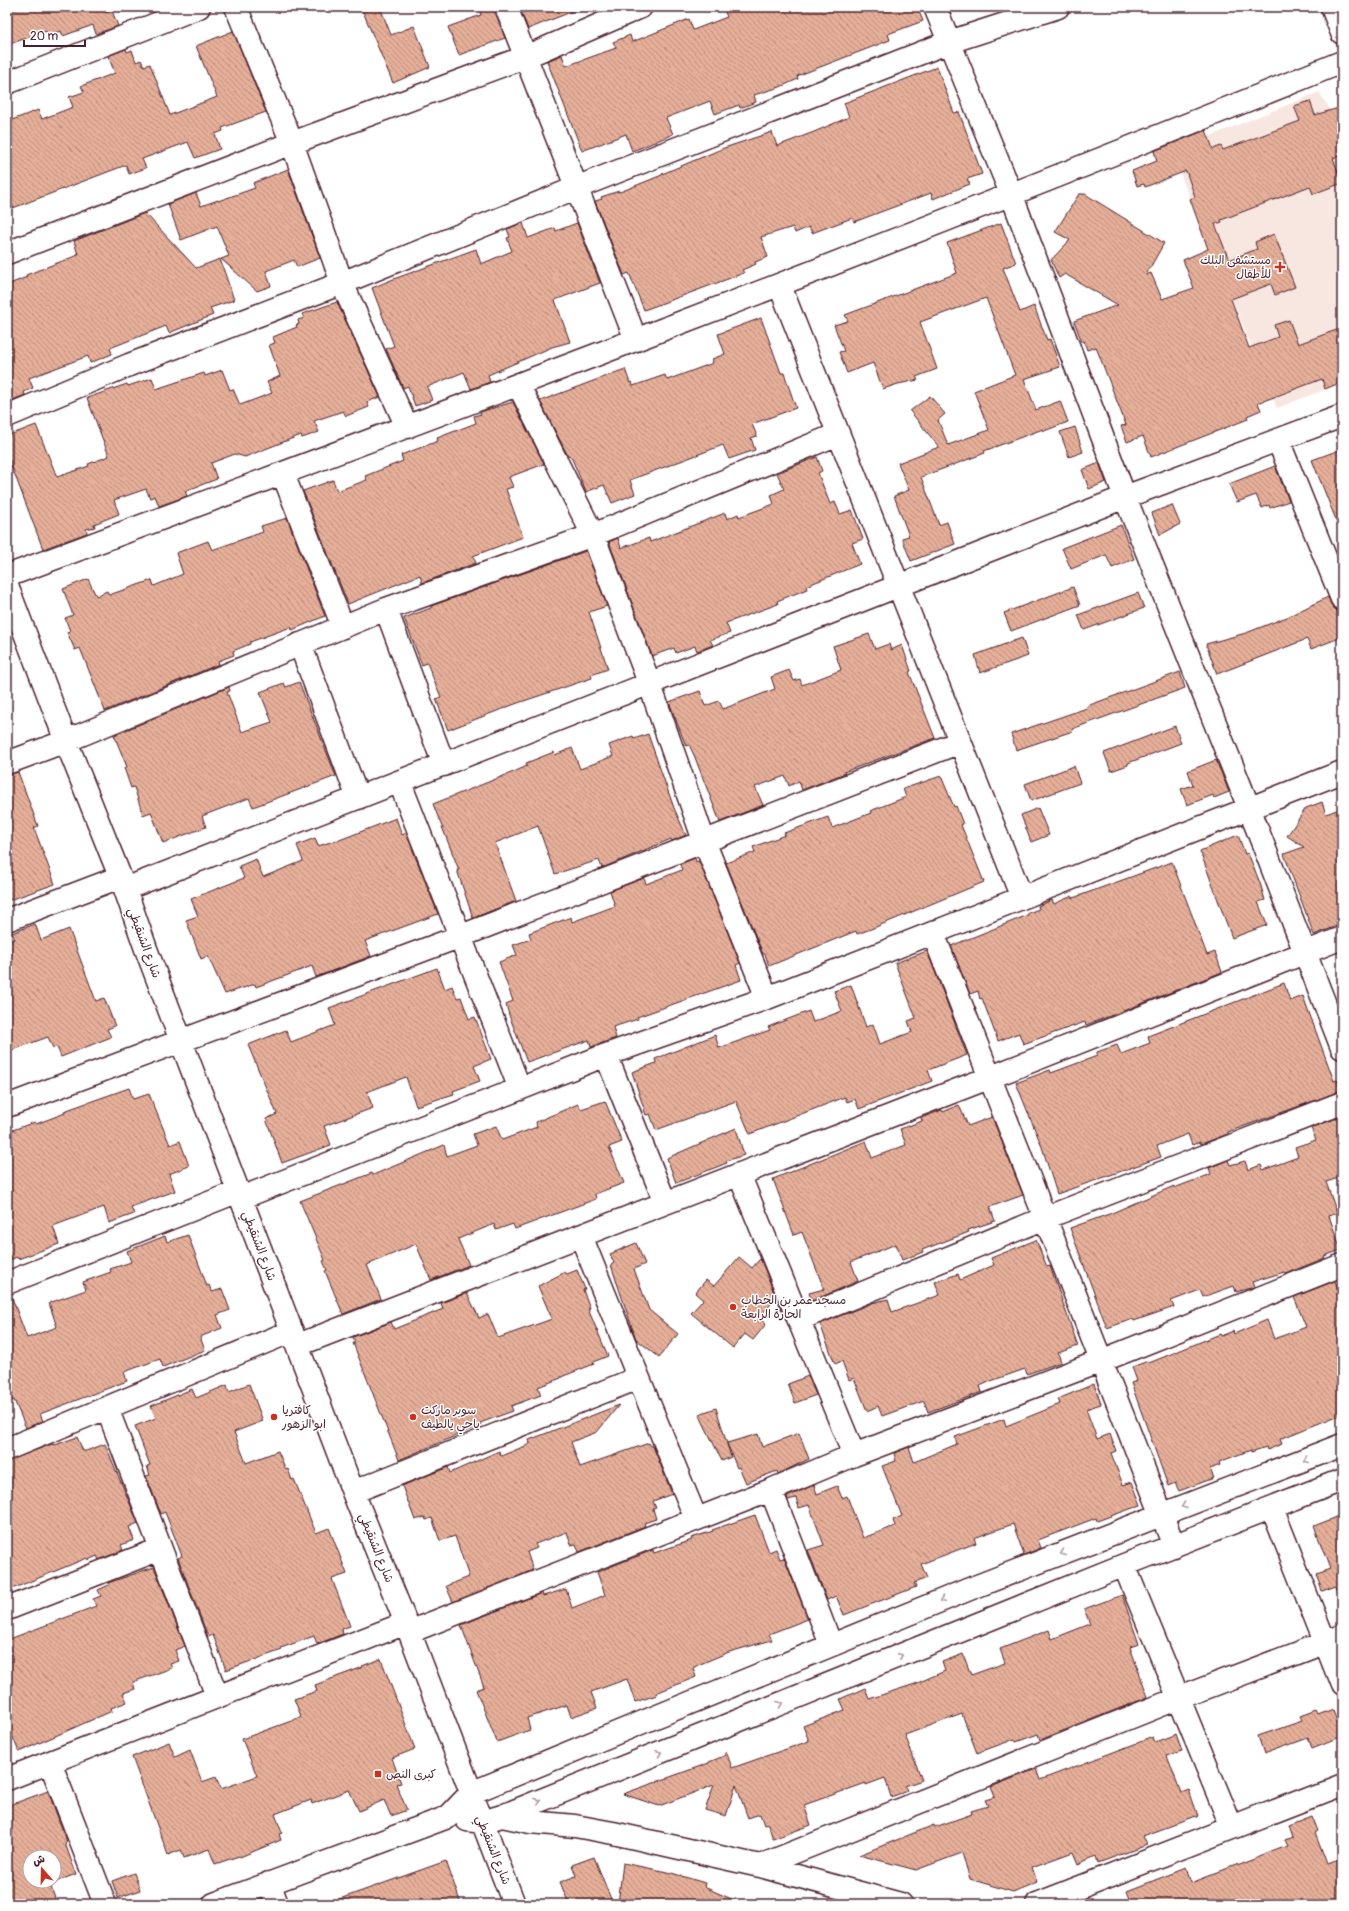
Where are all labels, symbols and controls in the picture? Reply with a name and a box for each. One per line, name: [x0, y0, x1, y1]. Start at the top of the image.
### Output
scale bar: [24, 22, 85, 48]
text: 20 m: [30, 29, 59, 44]
place label: مستشفى البلك للأطفال: [1200, 253, 1271, 282]
marker: مستشفى البلك للأطفال: [1274, 261, 1286, 273]
street label: شارع الشنقيطي: [122, 906, 164, 981]
street label: شارع الشنقيطي: [236, 1209, 279, 1284]
place label: مسجد عمر بن الخطاب الحارة الرابعة: [741, 1293, 846, 1322]
marker: مسجد عمر بن الخطاب الحارة الرابعة: [728, 1302, 738, 1312]
place label: كافتريا ابو الزهور: [281, 1403, 326, 1432]
place label: سوبر ماركت ياحي يالطيف: [421, 1403, 480, 1435]
marker: كافتريا ابو الزهور: [269, 1412, 279, 1422]
marker: سوبر ماركت ياحي يالطيف: [408, 1412, 418, 1422]
one-way arrow: [1302, 1455, 1309, 1463]
one-way arrow: [1181, 1502, 1188, 1510]
street label: شارع الشنقيطي: [352, 1511, 397, 1586]
one-way arrow: [1060, 1549, 1067, 1557]
one-way arrow: [938, 1596, 945, 1604]
one-way arrow: [897, 1652, 904, 1660]
one-way arrow: [776, 1701, 783, 1709]
one-way arrow: [655, 1749, 662, 1757]
place label: كبرى النص: [386, 1767, 436, 1782]
marker: كبرى النص: [373, 1769, 383, 1779]
one-way arrow: [535, 1798, 542, 1806]
street label: شارع الشنقيطي: [469, 1813, 514, 1888]
north arrow: [22, 1849, 62, 1889]
text: ش: [31, 1852, 47, 1868]

